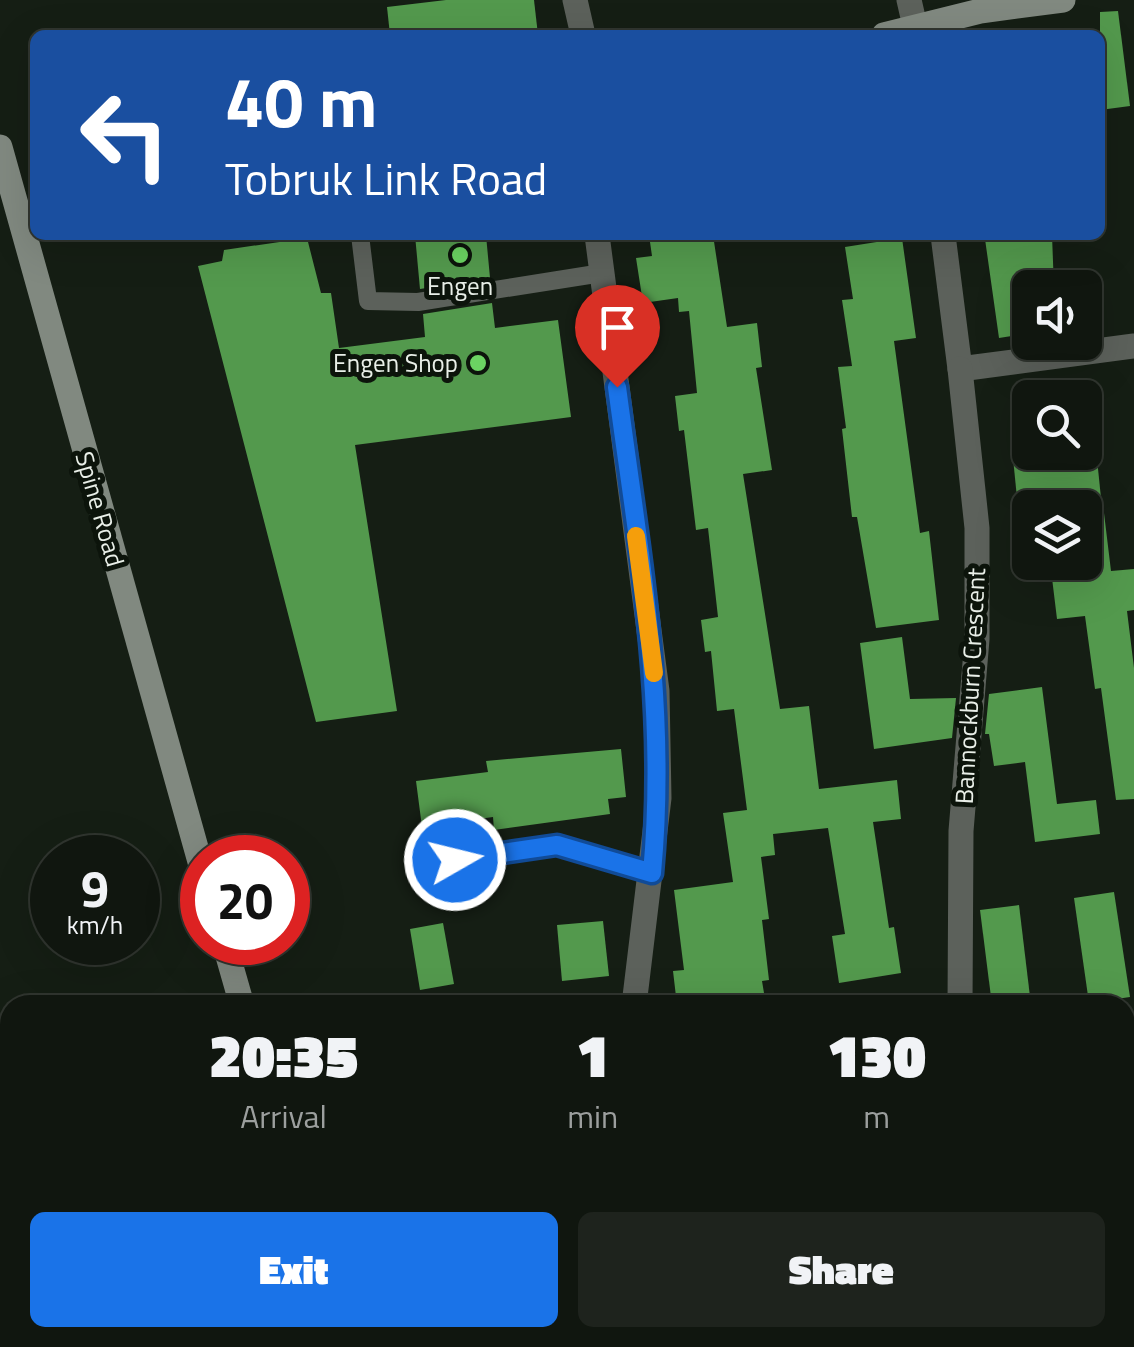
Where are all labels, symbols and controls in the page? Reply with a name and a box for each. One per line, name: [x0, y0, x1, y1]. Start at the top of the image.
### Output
text: 40 m: [225, 48, 378, 154]
icon: left: [60, 70, 190, 200]
text: Tobruk Link Road: [225, 144, 547, 212]
marker: Engen: [449, 244, 471, 266]
place label: Engen: [427, 267, 493, 305]
map controls: [1012, 270, 1102, 580]
button: sound: [1012, 270, 1102, 360]
pin: [575, 285, 660, 388]
icon: arrive: [590, 300, 645, 355]
place label: Engen Shop: [333, 344, 458, 382]
marker: Engen Shop: [467, 352, 489, 374]
button: search: [1012, 380, 1102, 470]
street label: Spine Road: [65, 447, 135, 571]
button: layers: [1012, 490, 1102, 580]
street label: Bannockburn Crescent: [945, 567, 995, 805]
position arrow: [403, 808, 507, 912]
speed limit sign: 20: [180, 835, 310, 965]
text: 9: [81, 850, 109, 926]
text: km/h: [67, 906, 123, 944]
text: 20:35: [209, 1009, 358, 1100]
text: 1: [576, 1009, 609, 1100]
text: 130: [827, 1009, 926, 1100]
text: Arrival: [240, 1092, 327, 1140]
text: min: [567, 1092, 618, 1140]
text: m: [863, 1092, 890, 1140]
button: Exit: [30, 1212, 558, 1327]
button: Share: [578, 1212, 1105, 1327]

